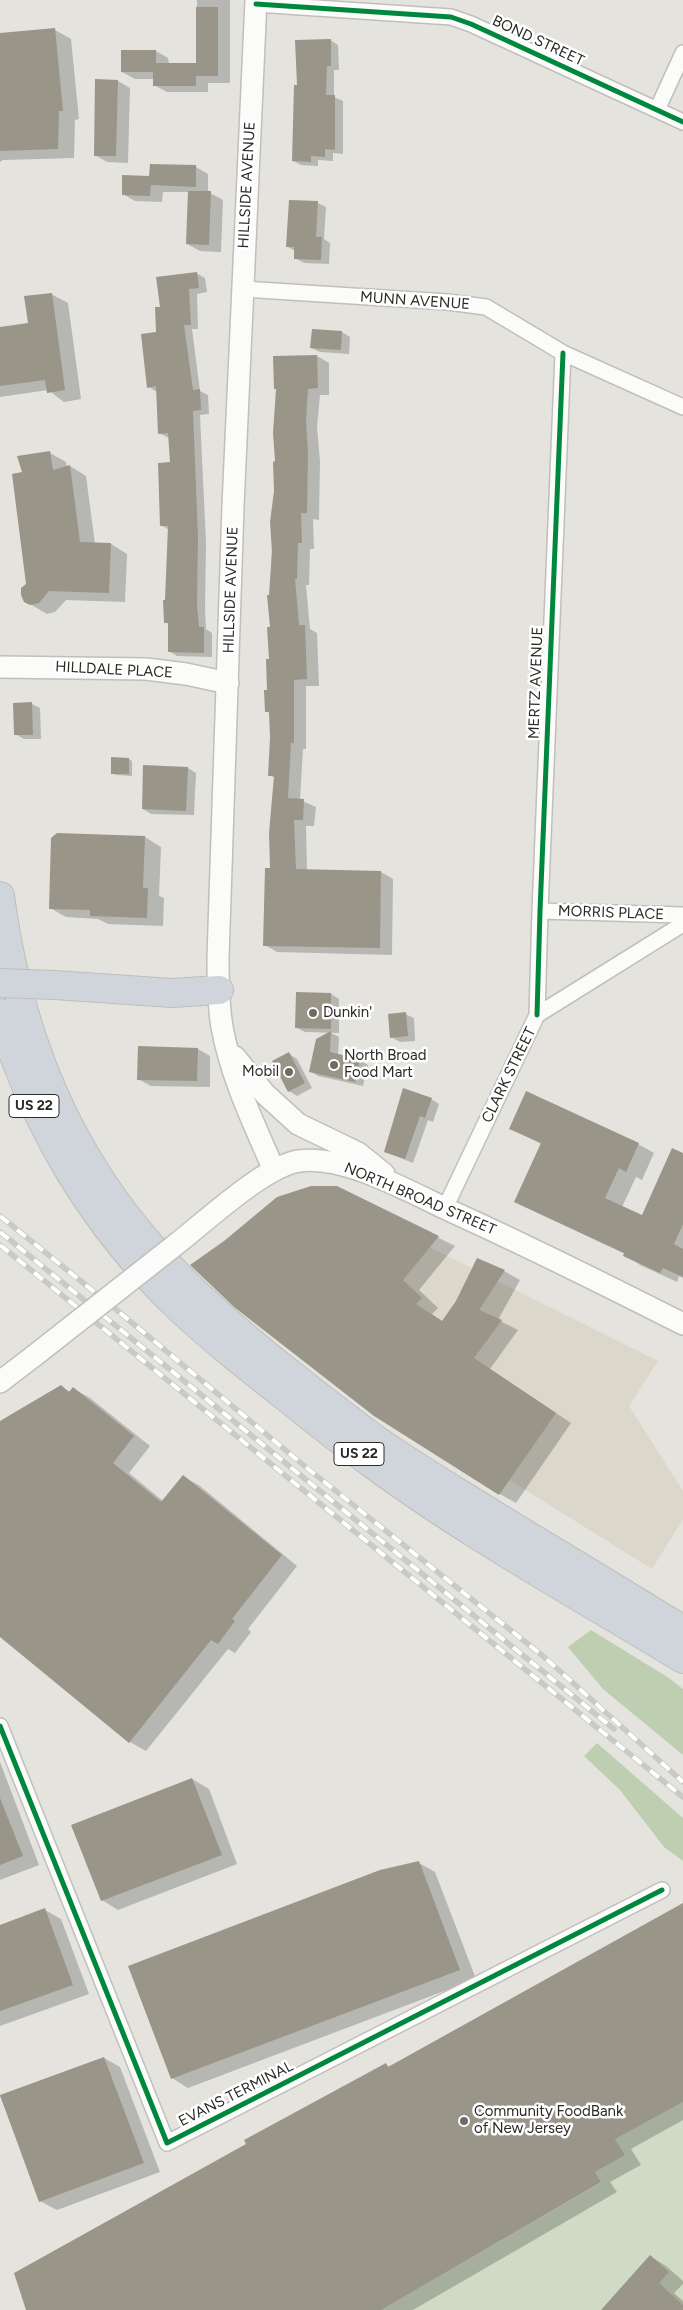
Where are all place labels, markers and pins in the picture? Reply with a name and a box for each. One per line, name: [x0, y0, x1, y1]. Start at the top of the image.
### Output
place label: Dunkin': [323, 1004, 372, 1022]
marker: Dunkin': [307, 1007, 319, 1019]
place label: North Broad Food Mart: [344, 1047, 426, 1082]
marker: North Broad Food Mart: [328, 1059, 340, 1071]
place label: Mobil: [242, 1063, 279, 1081]
marker: Mobil: [283, 1066, 295, 1078]
place label: Community FoodBank of New Jersey: [474, 2103, 623, 2138]
marker: Community FoodBank of New Jersey: [458, 2115, 470, 2127]

